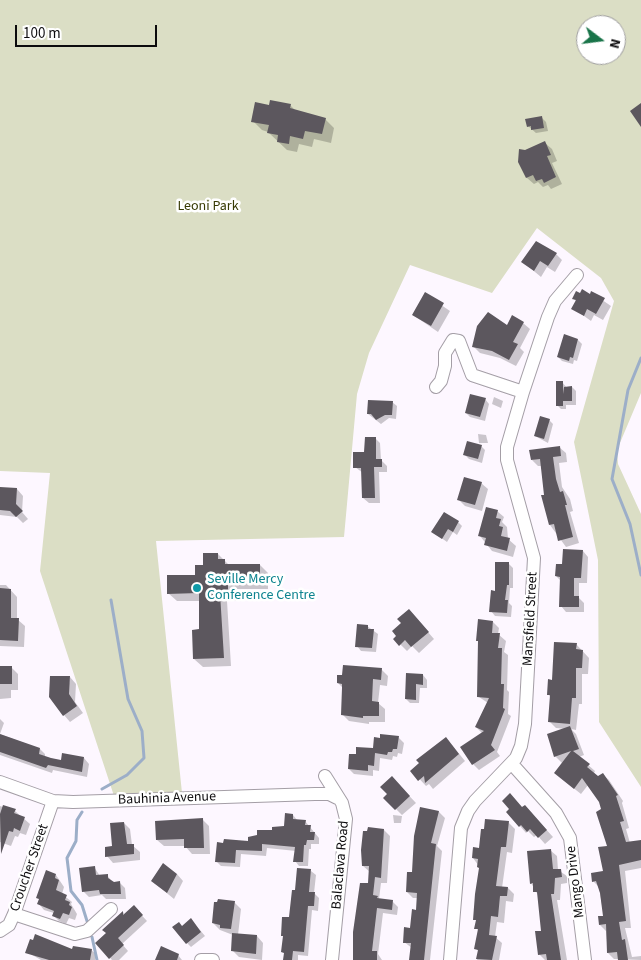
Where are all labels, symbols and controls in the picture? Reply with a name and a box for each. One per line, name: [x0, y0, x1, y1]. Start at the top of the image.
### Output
scale bar: [18, 15, 160, 47]
north arrow: [576, 15, 626, 65]
text: 100 m: [23, 23, 61, 44]
text: N: [604, 37, 625, 51]
park label: Leoni Park: [177, 199, 239, 215]
street label: Mansfield Street: [520, 571, 542, 667]
place label: Seville Mercy Conference Centre: [207, 572, 315, 604]
marker: Seville Mercy Conference Centre: [191, 582, 203, 594]
street label: Bauhinia Avenue: [118, 789, 216, 809]
street label: Balaclava Road: [329, 820, 353, 910]
street label: Croucher Street: [7, 822, 53, 914]
street label: Mango Drive: [563, 845, 589, 919]

